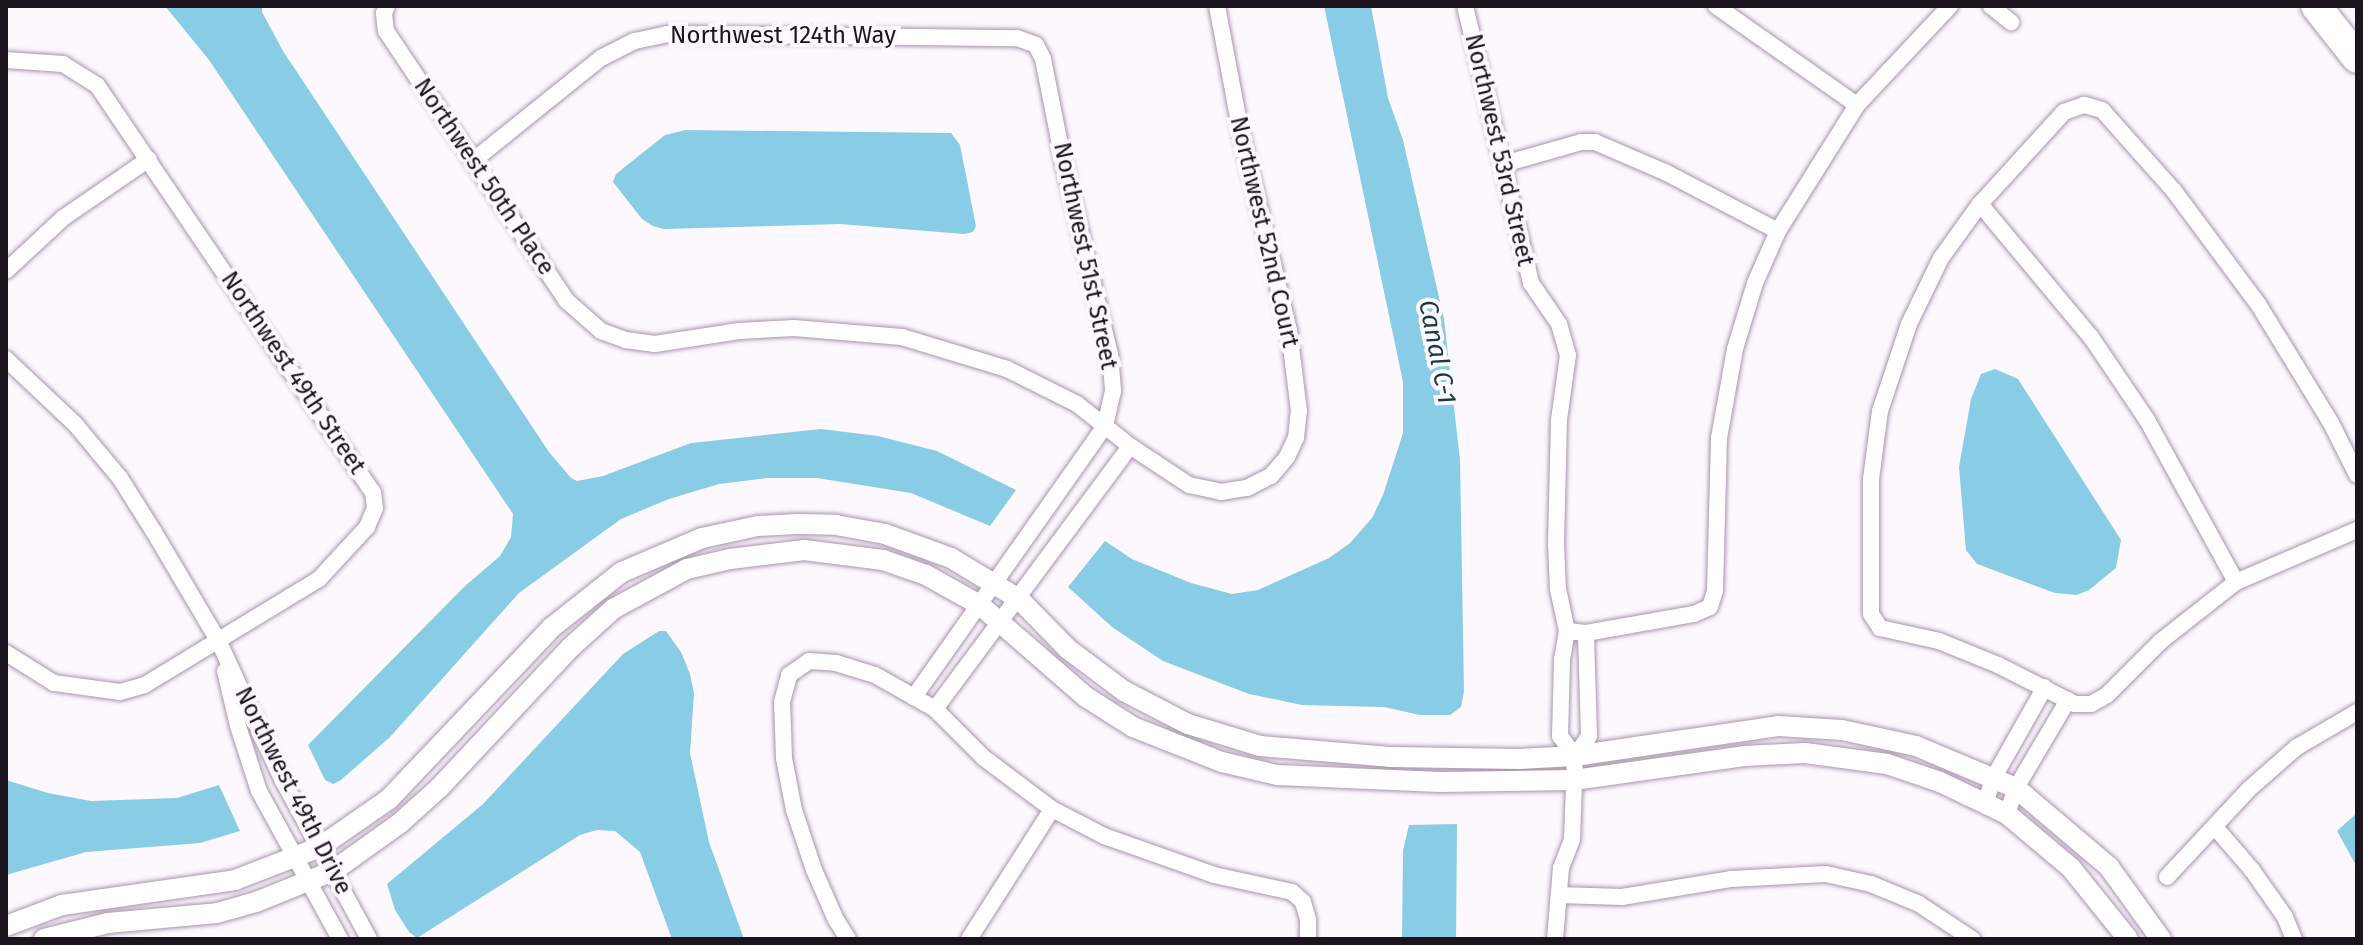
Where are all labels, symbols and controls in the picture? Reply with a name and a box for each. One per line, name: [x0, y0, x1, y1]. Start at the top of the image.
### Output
street label: Northwest 124th Way: [670, 22, 896, 50]
street label: Northwest 53rd Street: [1458, 31, 1540, 269]
street label: Northwest 50th Place: [407, 73, 561, 281]
street label: Northwest 52nd Court: [1223, 114, 1305, 350]
street label: Northwest 51st Street: [1047, 140, 1123, 372]
street label: Northwest 49th Street: [215, 266, 371, 480]
water label: Canal C-1: [1412, 297, 1462, 407]
street label: Northwest 49th Drive: [228, 682, 358, 900]

